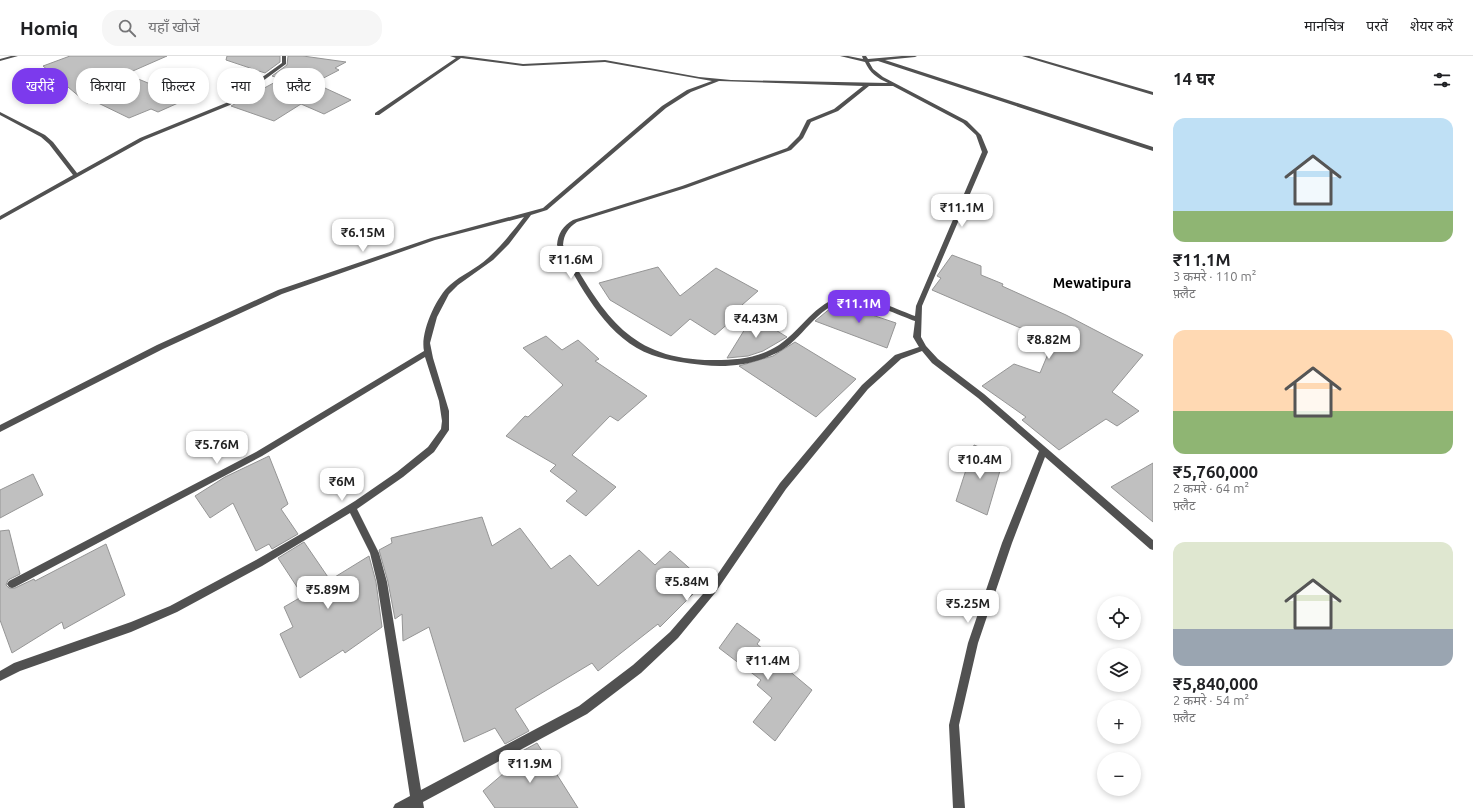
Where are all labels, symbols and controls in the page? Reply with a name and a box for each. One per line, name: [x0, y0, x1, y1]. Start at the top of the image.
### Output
search box: [102, 10, 382, 46]
text: Homiq: [20, 17, 78, 39]
icon: search: [116, 17, 138, 39]
text: यहाँ खोजें: [148, 18, 200, 35]
text: मानचित्र: [1304, 18, 1344, 34]
text: परतें: [1366, 18, 1388, 34]
text: शेयर करें: [1410, 18, 1453, 34]
chip: खरीदें: [12, 68, 68, 104]
chip: किराया: [76, 68, 140, 104]
chip: फ़िल्टर: [148, 68, 209, 104]
chip: नया: [217, 68, 265, 104]
chip: फ़्लैट: [273, 68, 325, 104]
text: 14 घर: [1173, 69, 1215, 88]
icon: filters: [1431, 69, 1453, 91]
icon: home: [1277, 144, 1349, 216]
pin: ₹11.1M: [929, 194, 995, 228]
text: ₹11.1M: [940, 200, 984, 214]
pin: ₹6.15M: [330, 219, 396, 253]
text: ₹6.15M: [341, 225, 385, 239]
pin: ₹11.6M: [538, 246, 604, 280]
text: ₹11.1M: [1173, 250, 1231, 269]
text: ₹11.6M: [549, 252, 593, 266]
text: 3 कमरे · 110 m²: [1173, 269, 1256, 283]
district label: Mewatipura: [1053, 275, 1131, 291]
text: फ़्लैट: [1173, 286, 1196, 300]
pin: ₹11.1M: [826, 290, 892, 324]
text: ₹11.1M: [837, 296, 881, 310]
pin: ₹4.43M: [723, 305, 789, 339]
text: ₹4.43M: [734, 311, 778, 325]
pin: ₹8.82M: [1016, 326, 1082, 360]
text: ₹8.82M: [1027, 332, 1071, 346]
icon: home: [1277, 356, 1349, 428]
pin: ₹5.76M: [184, 431, 250, 465]
text: ₹5.76M: [195, 437, 239, 451]
pin: ₹10.4M: [947, 446, 1013, 480]
text: ₹10.4M: [958, 452, 1002, 466]
text: ₹5,760,000: [1173, 462, 1258, 481]
pin: ₹6M: [323, 468, 361, 502]
text: ₹6M: [329, 474, 355, 488]
text: 2 कमरे · 64 m²: [1173, 481, 1249, 495]
text: फ़्लैट: [1173, 498, 1196, 512]
pin: ₹5.84M: [654, 568, 720, 602]
icon: home: [1277, 568, 1349, 640]
text: ₹5.84M: [665, 574, 709, 588]
pin: ₹5.89M: [295, 576, 361, 610]
text: ₹5.89M: [306, 582, 350, 596]
pin: ₹5.25M: [935, 590, 1001, 624]
text: ₹5.25M: [946, 596, 990, 610]
map controls: [1097, 596, 1141, 796]
button: locate: [1097, 596, 1141, 640]
pin: ₹11.4M: [735, 647, 801, 681]
button: layers: [1097, 648, 1141, 692]
text: ₹11.4M: [746, 653, 790, 667]
text: ₹5,840,000: [1173, 674, 1258, 693]
text: 2 कमरे · 54 m²: [1173, 693, 1249, 707]
button: +: [1097, 700, 1141, 744]
text: फ़्लैट: [1173, 710, 1196, 724]
pin: ₹11.9M: [497, 750, 563, 784]
button: −: [1097, 752, 1141, 796]
text: ₹11.9M: [508, 756, 552, 770]

